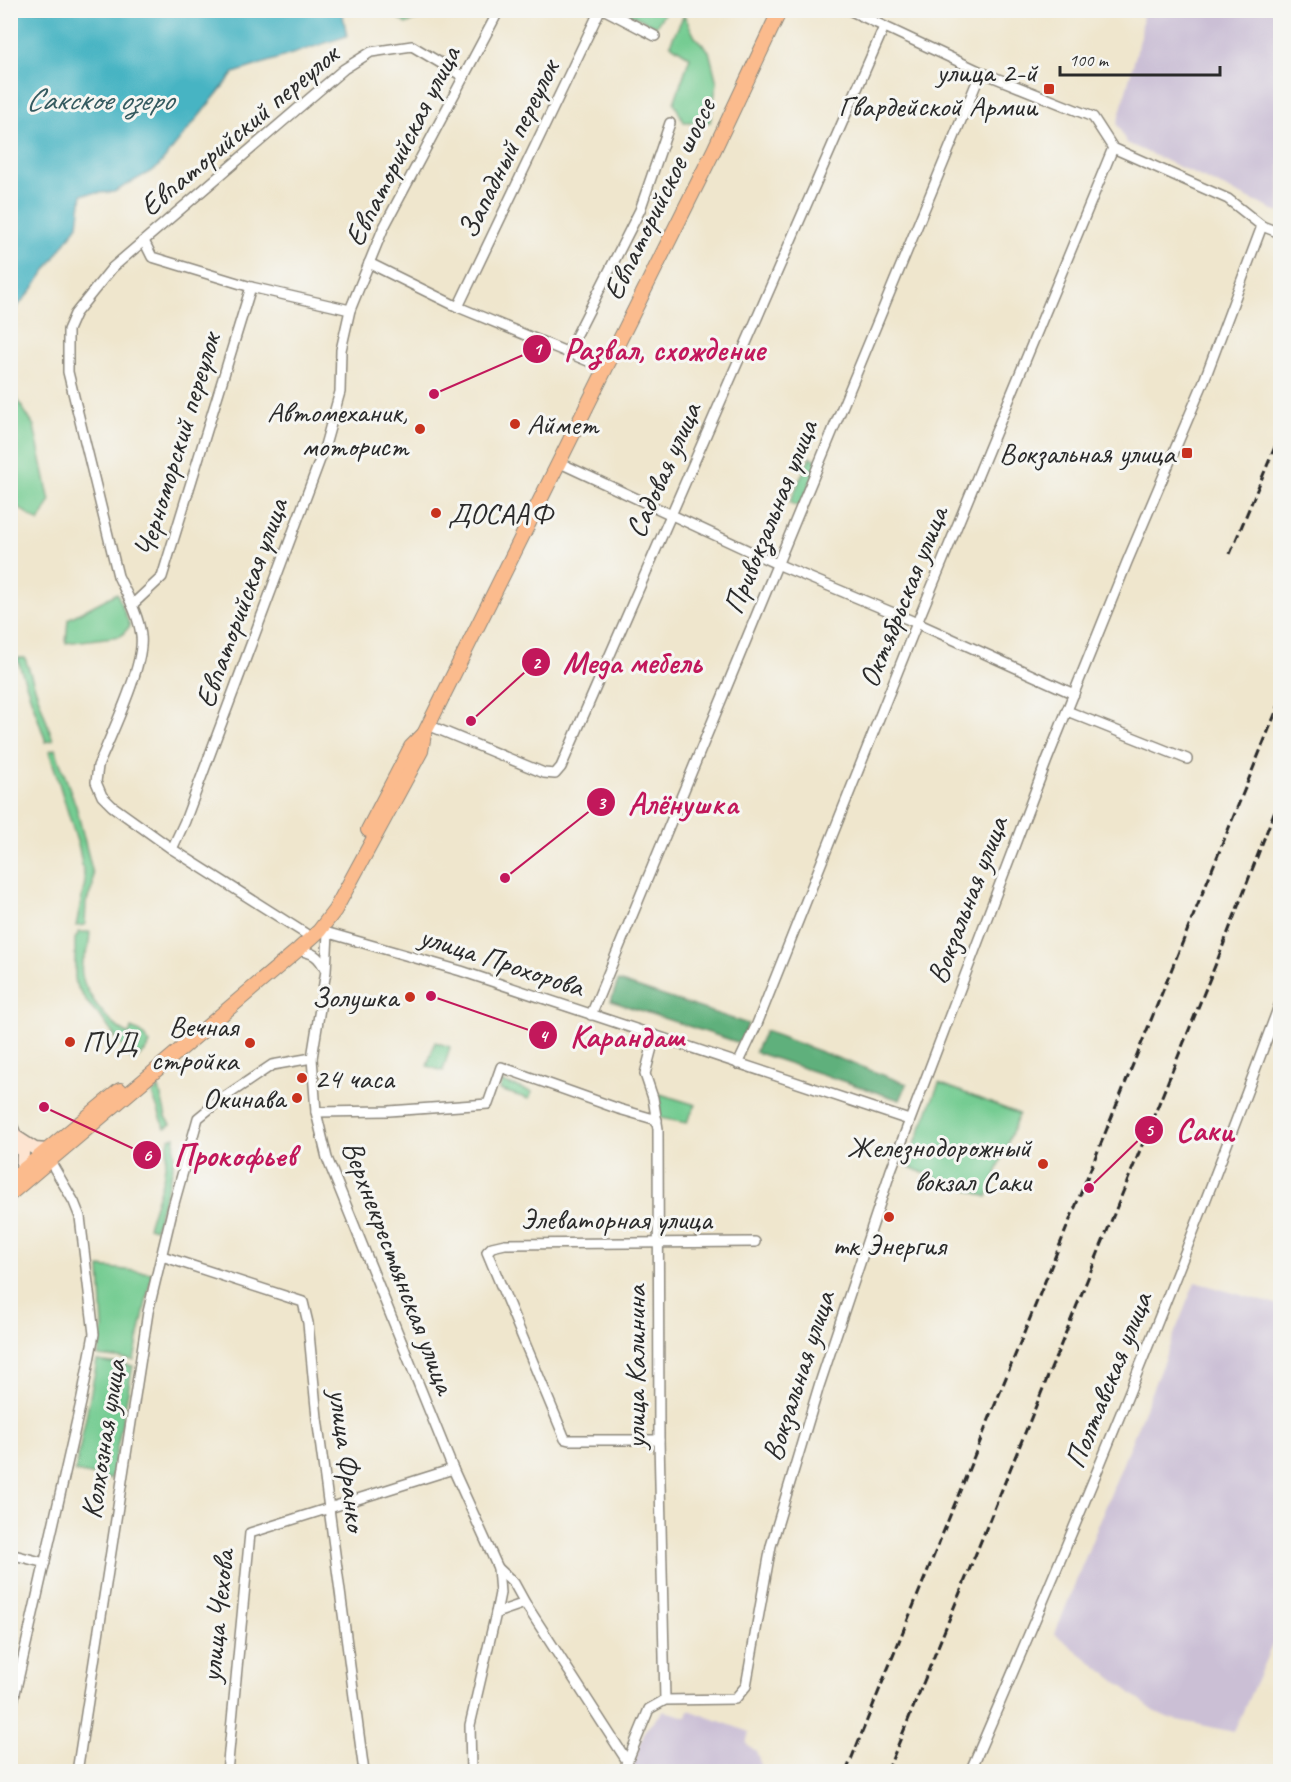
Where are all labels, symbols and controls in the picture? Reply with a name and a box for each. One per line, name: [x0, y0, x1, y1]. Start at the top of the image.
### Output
street label: Евпаторийский переулок: [132, 34, 349, 224]
street label: Евпаторийская улица: [335, 38, 470, 252]
scale bar: [1060, 39, 1220, 77]
text: 100 m: [1069, 49, 1110, 71]
street label: Западный переулок: [448, 51, 569, 244]
place label: улица 2-й Гвардейской Армии: [839, 53, 1039, 125]
water label: Сакское озеро: [25, 79, 176, 120]
marker: улица 2-й Гвардейской Армии: [1042, 82, 1056, 96]
street label: Евпаторийское шоссе: [594, 90, 725, 306]
callout: Развал, схождение: [522, 324, 776, 374]
street label: Черноморский переулок: [125, 325, 230, 562]
text: Развал, схождение: [564, 329, 768, 371]
text: 1: [533, 338, 543, 360]
place label: Автомеханик, моторист: [267, 393, 410, 465]
street label: Садовая улица: [616, 395, 710, 543]
place label: Аймет: [527, 405, 600, 443]
street label: Привокзальная улица: [714, 413, 827, 619]
marker: Аймет: [508, 417, 522, 431]
marker: Автомеханик, моторист: [413, 422, 427, 436]
place label: Вокзальная улица: [999, 434, 1177, 472]
marker: Вокзальная улица: [1180, 446, 1194, 460]
street label: Евпаторийская улица: [186, 492, 297, 713]
place label: ДОСААФ: [448, 494, 555, 532]
street label: Октябрьская улица: [849, 499, 958, 693]
marker: ДОСААФ: [429, 506, 443, 520]
callout: Mega мебель: [521, 637, 713, 687]
text: Mega мебель: [563, 642, 703, 683]
text: 2: [532, 652, 542, 674]
callout: Алёнушка: [586, 777, 750, 827]
text: Алёнушка: [628, 783, 740, 824]
text: 3: [597, 792, 607, 814]
street label: Вокзальная улица: [918, 809, 1017, 989]
street label: улица Прохорова: [413, 916, 591, 1006]
place label: Золушка: [311, 978, 401, 1016]
marker: Золушка: [403, 990, 417, 1004]
place label: Вечная стройка: [151, 1007, 241, 1079]
callout: Карандаш: [528, 1010, 696, 1060]
text: Карандаш: [570, 1016, 686, 1057]
place label: ПУД: [82, 1023, 138, 1061]
text: 4: [539, 1025, 549, 1047]
marker: ПУД: [63, 1035, 77, 1049]
marker: Вечная стройка: [243, 1036, 257, 1050]
place label: 24 часа: [314, 1059, 396, 1097]
marker: 24 часа: [295, 1071, 309, 1085]
place label: Окинава: [202, 1079, 288, 1117]
marker: Окинава: [290, 1091, 304, 1105]
callout: Саки: [1134, 1105, 1246, 1155]
text: Саки: [1176, 1110, 1236, 1151]
text: 5: [1145, 1119, 1155, 1141]
place label: Железнодорожный вокзал Саки: [847, 1128, 1033, 1200]
callout: Прокофьев: [132, 1130, 308, 1180]
text: Прокофьев: [174, 1135, 302, 1176]
street label: Верхнекрестьянская улица: [333, 1135, 466, 1401]
text: 6: [143, 1144, 153, 1166]
marker: Железнодорожный вокзал Саки: [1036, 1157, 1050, 1171]
street label: Элеваторная улица: [520, 1200, 714, 1238]
marker: тк Энергия: [882, 1210, 896, 1224]
place label: тк Энергия: [832, 1226, 948, 1264]
street label: улица Калинина: [616, 1283, 654, 1451]
street label: Вокзальная улица: [753, 1285, 844, 1466]
street label: Полтавская улица: [1055, 1285, 1161, 1474]
street label: Колхозная улица: [72, 1355, 135, 1522]
street label: улица Франко: [320, 1385, 376, 1537]
street label: улица Чехова: [191, 1545, 243, 1686]

